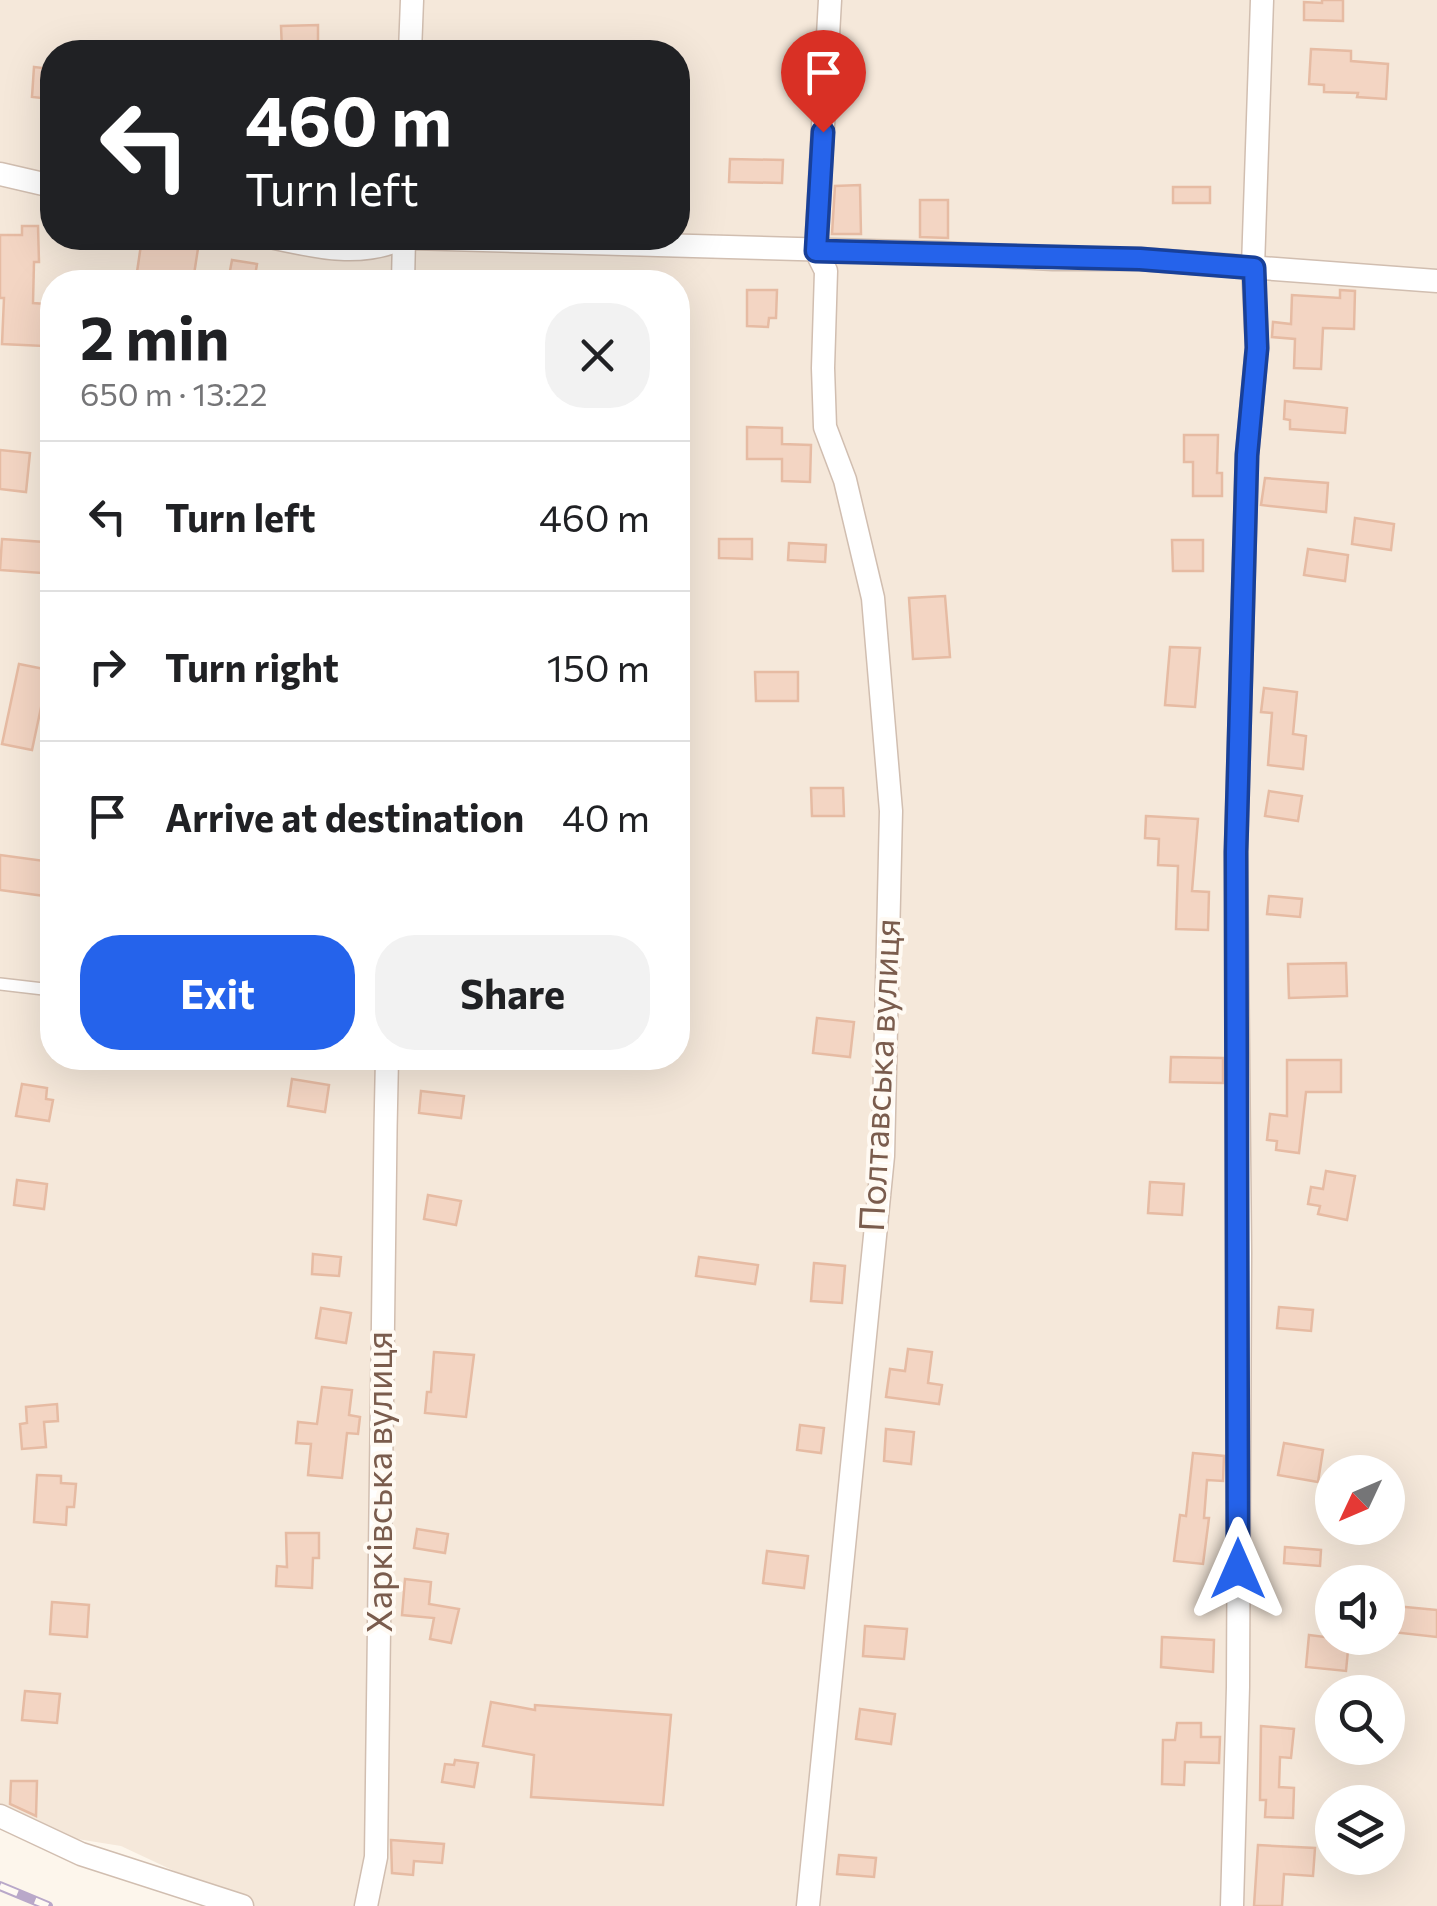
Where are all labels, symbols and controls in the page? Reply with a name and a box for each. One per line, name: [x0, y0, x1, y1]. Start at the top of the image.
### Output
pin: [781, 30, 866, 133]
icon: arrive: [796, 45, 851, 100]
text: 460 m: [245, 75, 452, 160]
icon: left: [80, 80, 210, 210]
text: Turn left: [245, 160, 419, 215]
text: 2 min: [80, 299, 229, 372]
button: close: [545, 303, 650, 408]
text: 650 m · 13:22: [80, 373, 268, 413]
icon: left: [80, 489, 135, 544]
text: Turn left: [165, 493, 316, 540]
text: 460 m: [539, 493, 650, 540]
icon: right: [80, 639, 135, 694]
text: Turn right: [165, 643, 339, 690]
text: 150 m: [547, 643, 650, 690]
icon: arrive: [80, 789, 135, 844]
text: Arrive at destination: [165, 793, 524, 840]
text: 40 m: [562, 793, 650, 840]
street label: Полтавська вулиця: [848, 917, 907, 1233]
button: Exit: [80, 935, 355, 1050]
button: Share: [375, 935, 650, 1050]
street label: Харківська вулиця: [356, 1331, 399, 1633]
north arrow: [1315, 1455, 1405, 1545]
map controls: [1315, 1455, 1405, 1875]
position arrow: [1186, 1517, 1290, 1621]
button: sound: [1315, 1565, 1405, 1655]
button: search: [1315, 1675, 1405, 1765]
button: layers: [1315, 1785, 1405, 1875]

